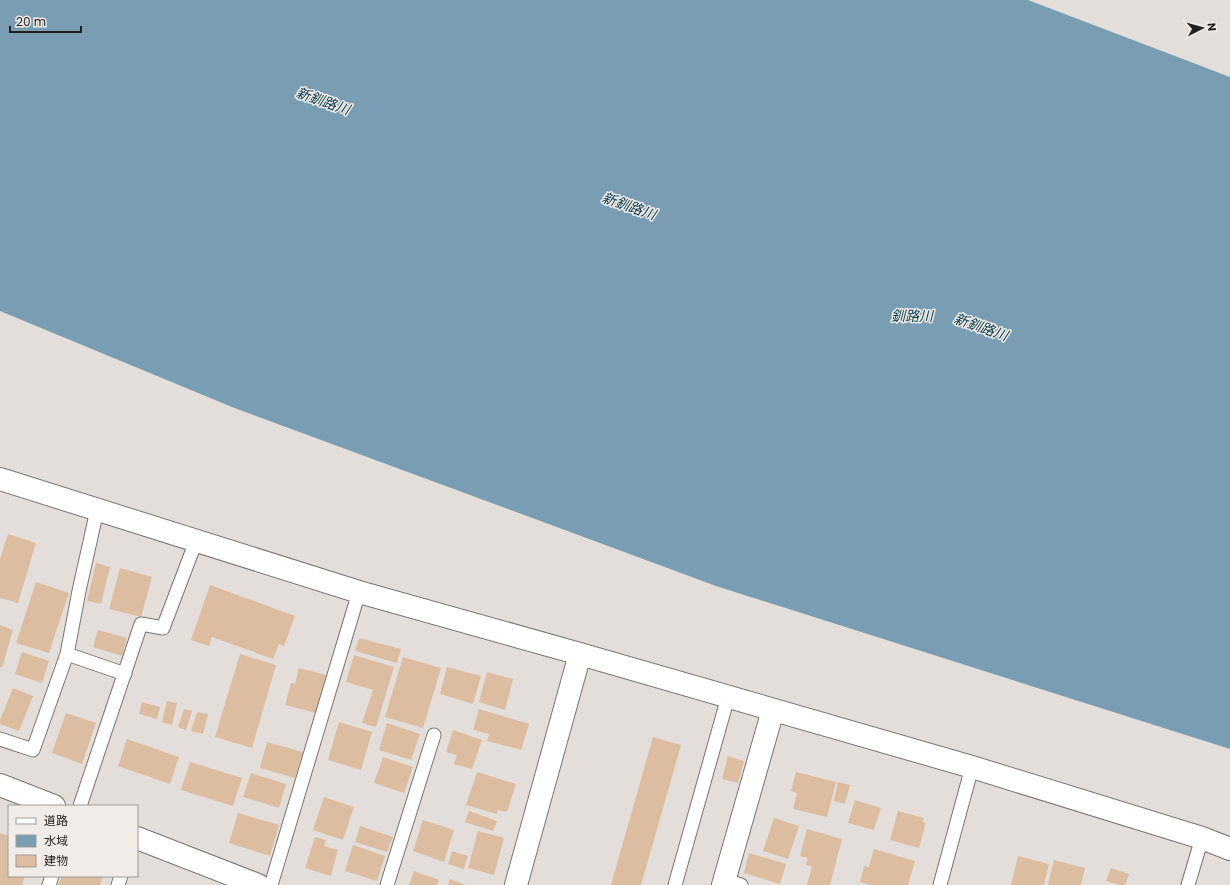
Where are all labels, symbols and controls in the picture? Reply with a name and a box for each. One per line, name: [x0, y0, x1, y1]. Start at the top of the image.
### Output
scale bar: [10, 8, 81, 34]
north arrow: [1182, 8, 1222, 48]
text: 20 m: [16, 13, 46, 30]
text: N: [1204, 22, 1220, 32]
water label: 新釧路川: [293, 82, 355, 120]
water label: 新釧路川: [599, 187, 661, 225]
water label: 釧路川: [891, 306, 935, 326]
water label: 新釧路川: [951, 308, 1013, 346]
legend: [8, 805, 138, 877]
text: 道路: [44, 812, 68, 829]
text: 水域: [44, 832, 68, 849]
text: 建物: [44, 852, 68, 869]

